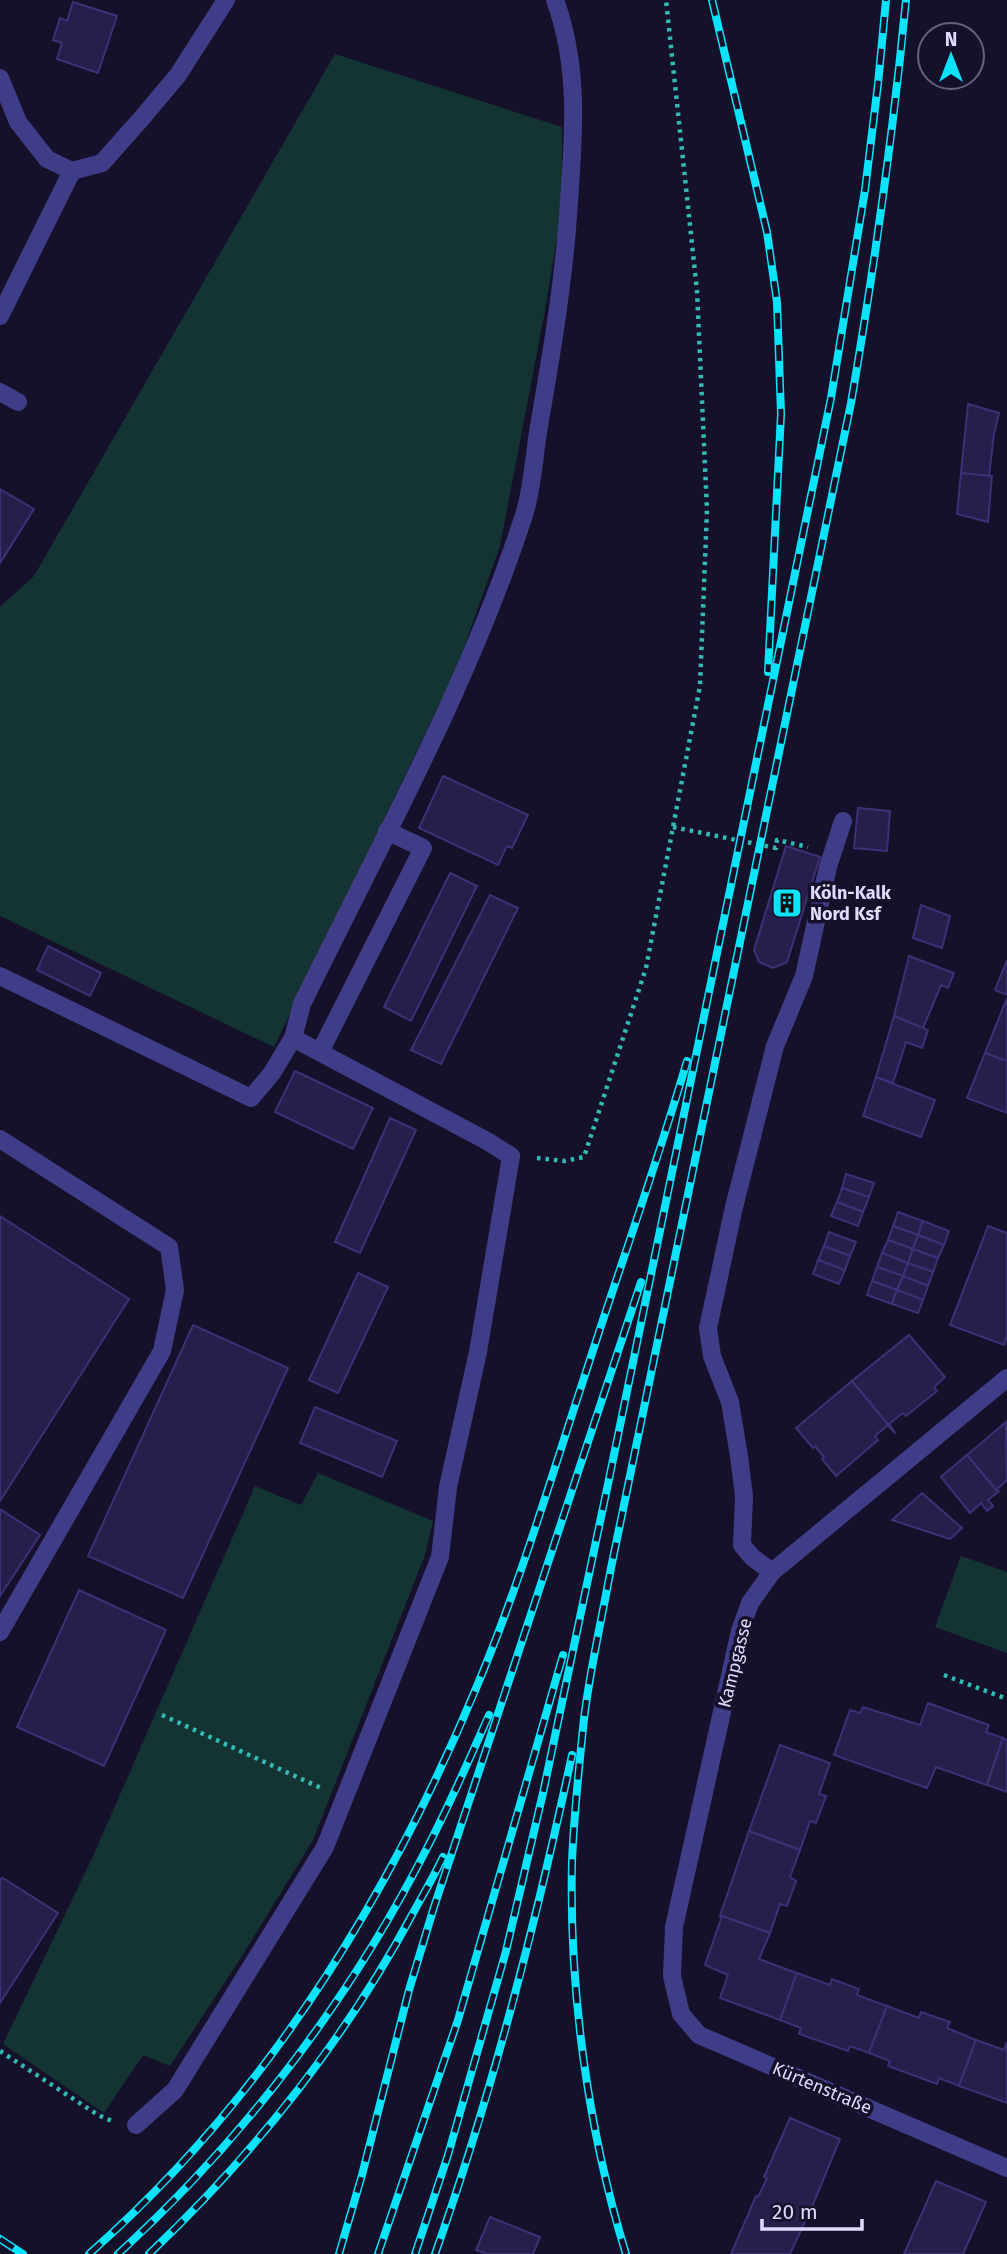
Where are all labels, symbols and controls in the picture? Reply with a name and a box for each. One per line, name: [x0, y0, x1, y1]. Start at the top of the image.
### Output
north arrow: [916, 21, 986, 91]
text: N: [945, 28, 957, 51]
place label: Köln-Kalk Nord Ksf: [810, 882, 892, 925]
building icon: Köln-Kalk Nord Ksf: [770, 886, 804, 920]
street label: Kampgasse: [713, 1616, 757, 1710]
street label: Kürtenstraße: [769, 2057, 875, 2119]
scale bar: [762, 2188, 862, 2232]
text: 20 m: [772, 2199, 818, 2225]

